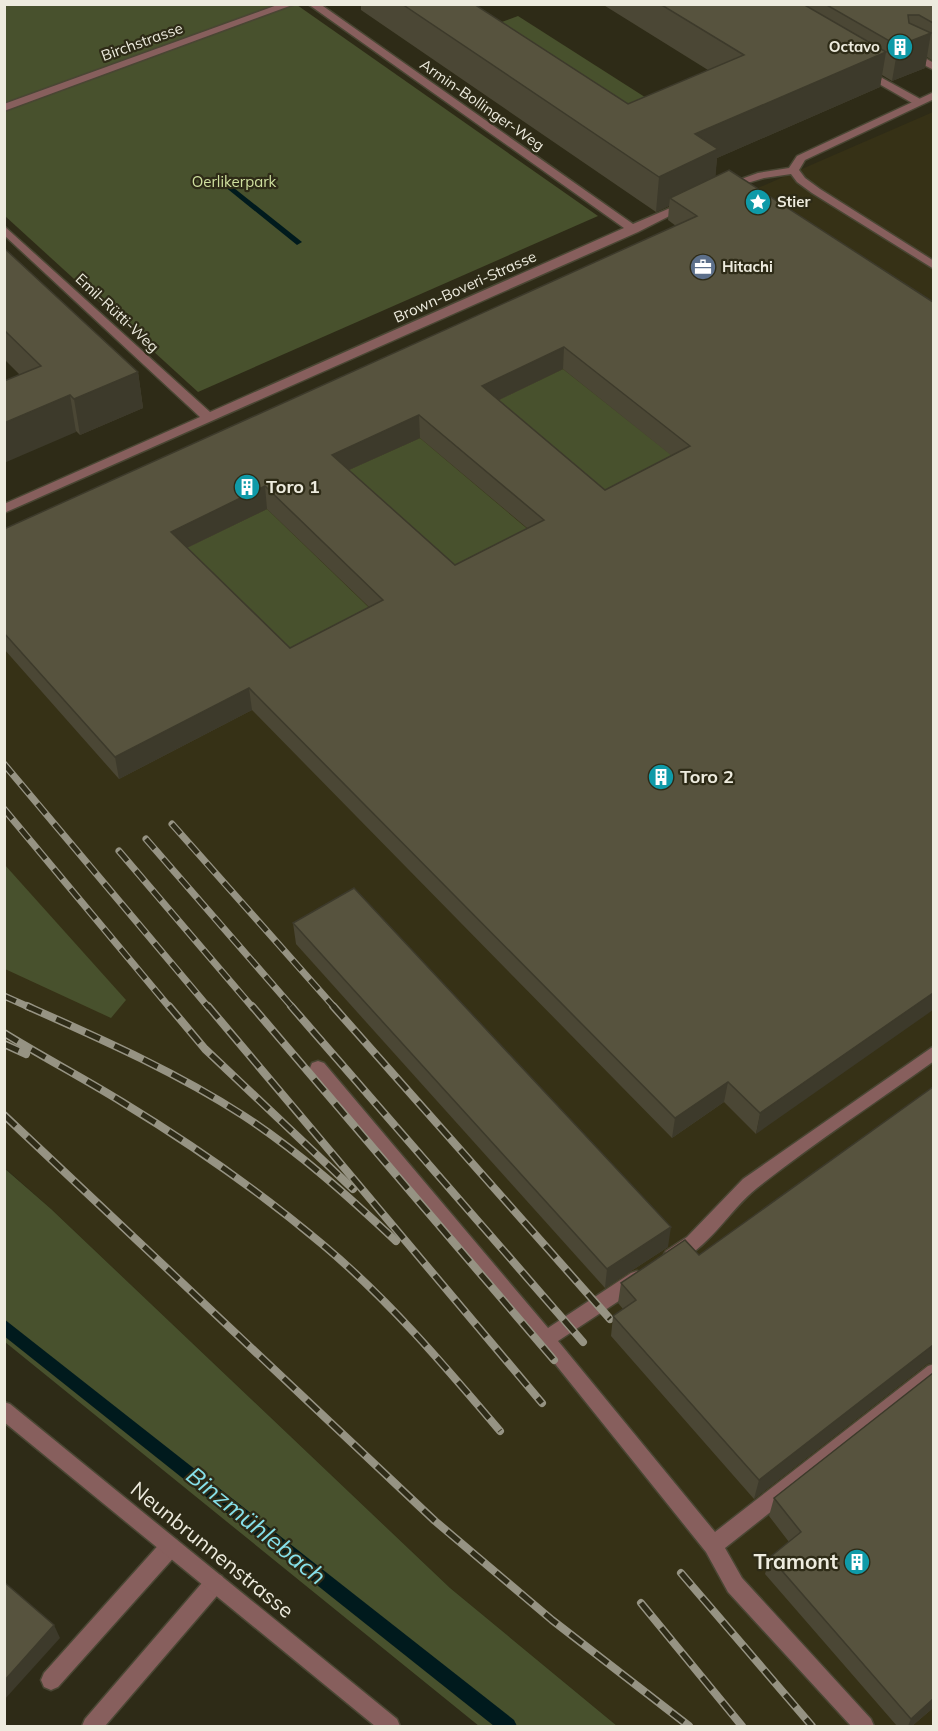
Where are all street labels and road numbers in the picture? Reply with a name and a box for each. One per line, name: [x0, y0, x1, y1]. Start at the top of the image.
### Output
street label: Birchstrasse: [98, 18, 185, 65]
street label: Armin-Bollinger-Weg: [416, 54, 548, 155]
street label: Brown-Boveri-Strasse: [391, 247, 539, 327]
street label: Emil-Rütti-Weg: [72, 269, 163, 356]
street label: Neunbrunnenstrasse: [126, 1475, 299, 1623]

